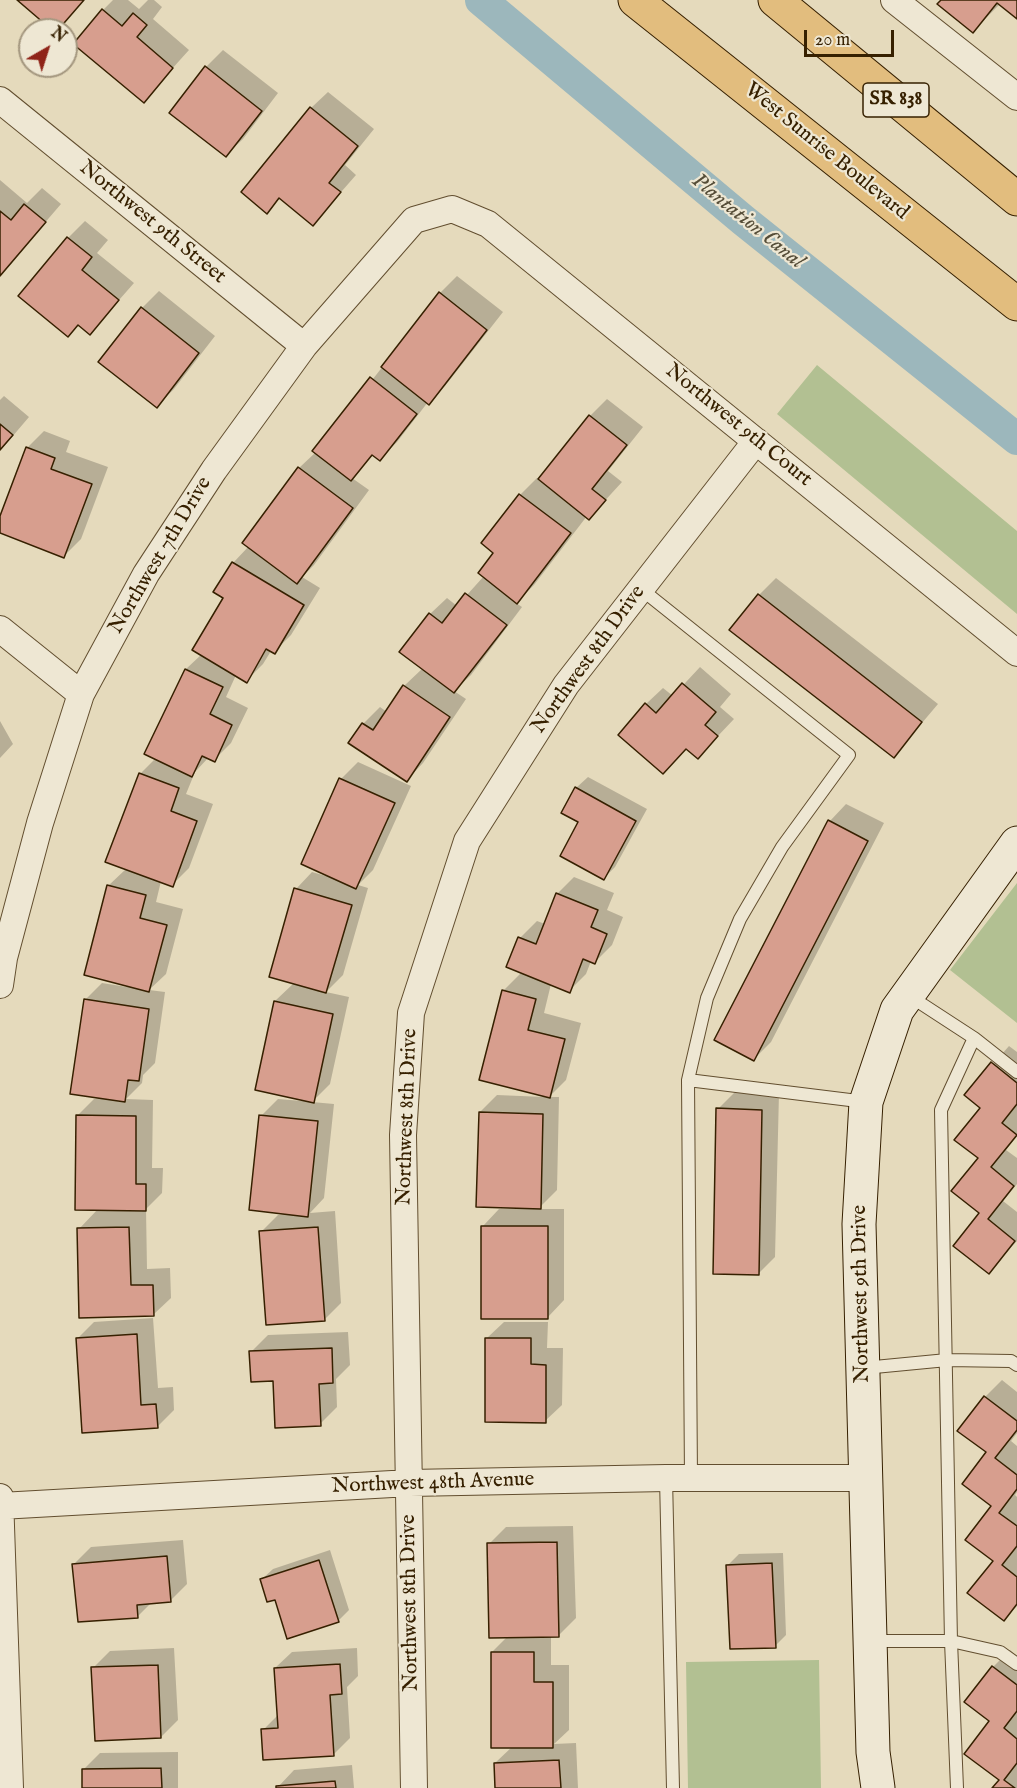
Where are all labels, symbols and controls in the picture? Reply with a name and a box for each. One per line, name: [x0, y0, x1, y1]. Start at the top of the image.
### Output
north arrow: [18, 18, 78, 78]
scale bar: [807, 18, 897, 56]
text: N: [46, 23, 70, 48]
text: 20 m: [815, 29, 850, 52]
street label: West Sunrise Boulevard: [739, 78, 913, 226]
road number: SR 838: [863, 83, 929, 117]
street label: Northwest 9th Street: [74, 156, 230, 290]
water label: Plantation Canal: [685, 169, 809, 275]
street label: Northwest 9th Court: [660, 359, 816, 493]
street label: Northwest 7th Drive: [104, 473, 218, 639]
street label: Northwest 8th Drive: [527, 581, 651, 739]
street label: Northwest 8th Drive: [392, 1028, 424, 1206]
street label: Northwest 9th Drive: [848, 1205, 876, 1383]
street label: Northwest 48th Avenue: [331, 1468, 535, 1500]
street label: Northwest 8th Drive: [397, 1514, 425, 1692]

